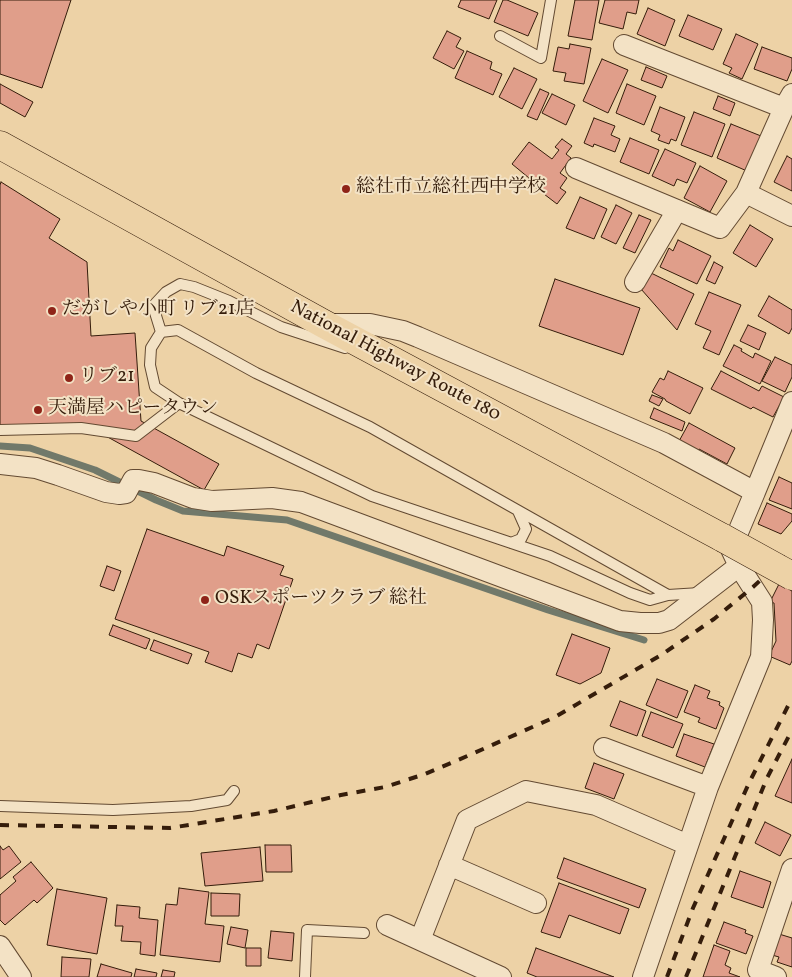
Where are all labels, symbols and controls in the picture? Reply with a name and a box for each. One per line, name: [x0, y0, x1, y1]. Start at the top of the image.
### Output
place label: 総社市立総社西中学校: [356, 178, 546, 200]
marker: 総社市立総社西中学校: [340, 183, 352, 195]
street label: National Highway Route 180: [286, 297, 504, 427]
place label: だがしや小町 リブ21店: [62, 300, 254, 322]
marker: だがしや小町 リブ21店: [46, 305, 58, 317]
place label: リブ21: [79, 367, 135, 389]
marker: リブ21: [63, 372, 75, 384]
place label: 天満屋ハピータウン: [48, 399, 218, 421]
marker: 天満屋ハピータウン: [32, 404, 44, 416]
place label: OSKスポーツクラブ 総社: [215, 589, 427, 611]
marker: OSKスポーツクラブ 総社: [199, 594, 211, 606]

